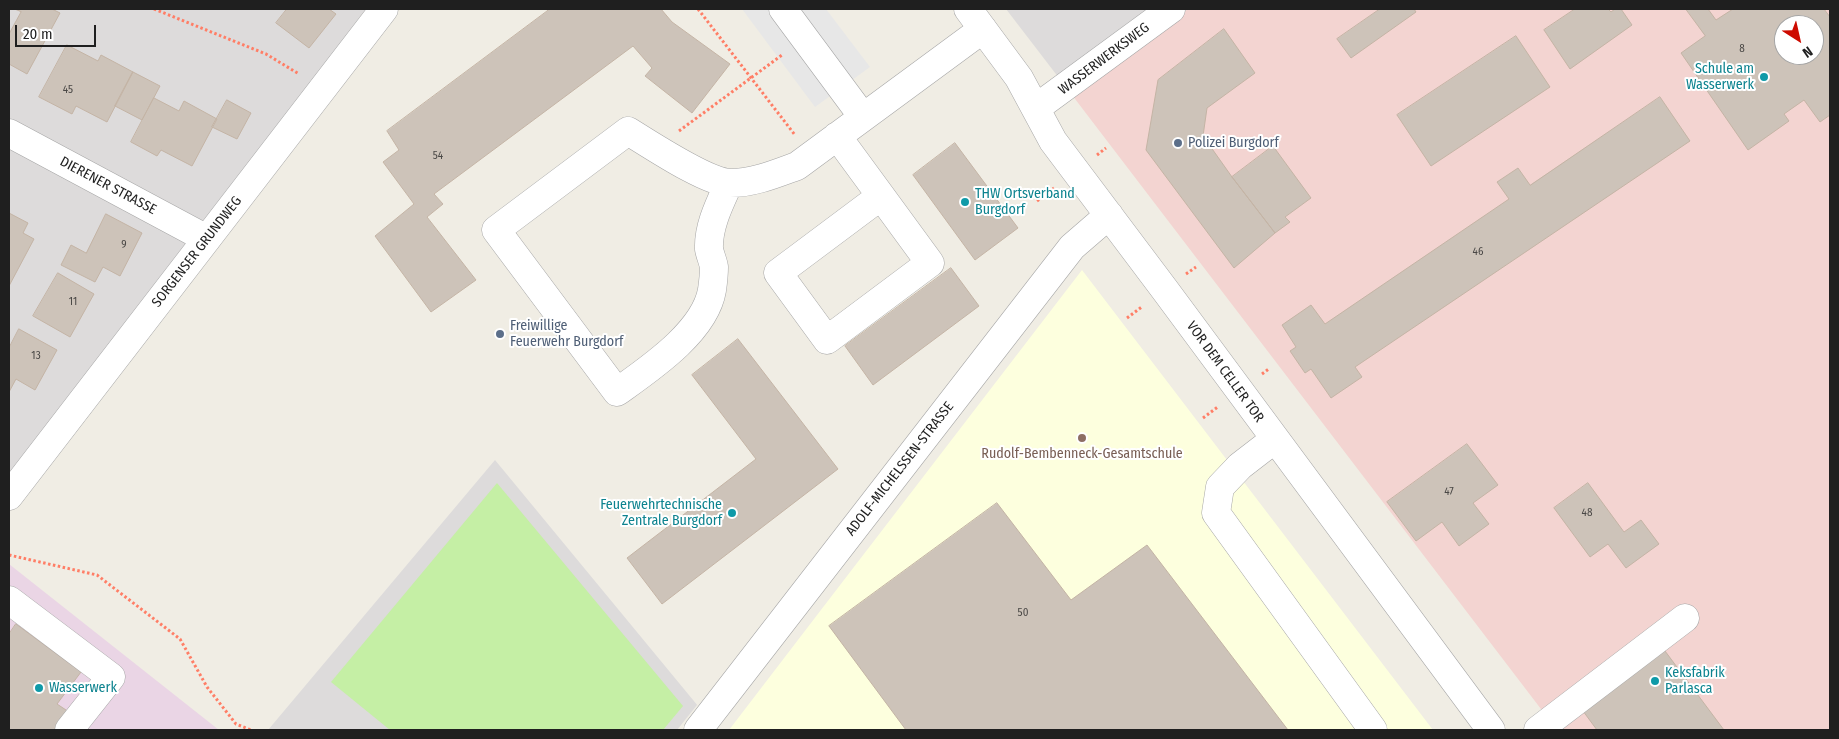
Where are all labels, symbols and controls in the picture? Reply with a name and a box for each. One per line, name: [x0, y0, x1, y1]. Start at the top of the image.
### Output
scale bar: [18, 15, 99, 47]
north arrow: [1774, 15, 1824, 65]
street label: WASSERWERKSWEG: [1055, 19, 1153, 99]
text: 20 m: [23, 25, 53, 43]
house number: 8: [1739, 42, 1745, 56]
text: N: [1799, 43, 1816, 61]
place label: Schule am Wasserwerk: [1686, 61, 1754, 94]
marker: Schule am Wasserwerk: [1758, 71, 1770, 83]
house number: 45: [63, 83, 73, 97]
place label: Polizei Burgdorf: [1188, 135, 1279, 151]
marker: Polizei Burgdorf: [1172, 137, 1184, 149]
house number: 54: [433, 149, 443, 163]
street label: DIERENER STRASSE: [57, 153, 159, 219]
place label: THW Ortsverband Burgdorf: [975, 186, 1075, 218]
street label: SORGENSER GRUNDWEG: [148, 193, 246, 311]
marker: THW Ortsverband Burgdorf: [959, 196, 971, 208]
house number: 9: [121, 238, 127, 252]
house number: 46: [1473, 245, 1483, 259]
house number: 11: [69, 295, 77, 309]
place label: Freiwillige Feuerwehr Burgdorf: [510, 318, 623, 351]
street label: VOR DEM CELLER TOR: [1183, 318, 1267, 426]
marker: Freiwillige Feuerwehr Burgdorf: [494, 328, 506, 340]
house number: 13: [31, 349, 41, 363]
street label: ADOLF-MICHELSSEN-STRASSE: [843, 399, 957, 539]
marker: Rudolf-Bembenneck-Gesamtschule: [1076, 432, 1088, 444]
place label: Rudolf-Bembenneck-Gesamtschule: [981, 446, 1183, 462]
house number: 47: [1444, 485, 1454, 499]
place label: Feuerwehrtechnische Zentrale Burgdorf: [600, 497, 722, 530]
house number: 48: [1582, 506, 1592, 520]
marker: Feuerwehrtechnische Zentrale Burgdorf: [726, 507, 738, 519]
house number: 50: [1018, 606, 1028, 620]
place label: Keksfabrik Parlasca: [1665, 665, 1725, 698]
marker: Keksfabrik Parlasca: [1649, 675, 1661, 687]
place label: Wasserwerk: [49, 680, 117, 696]
marker: Wasserwerk: [33, 682, 45, 694]

